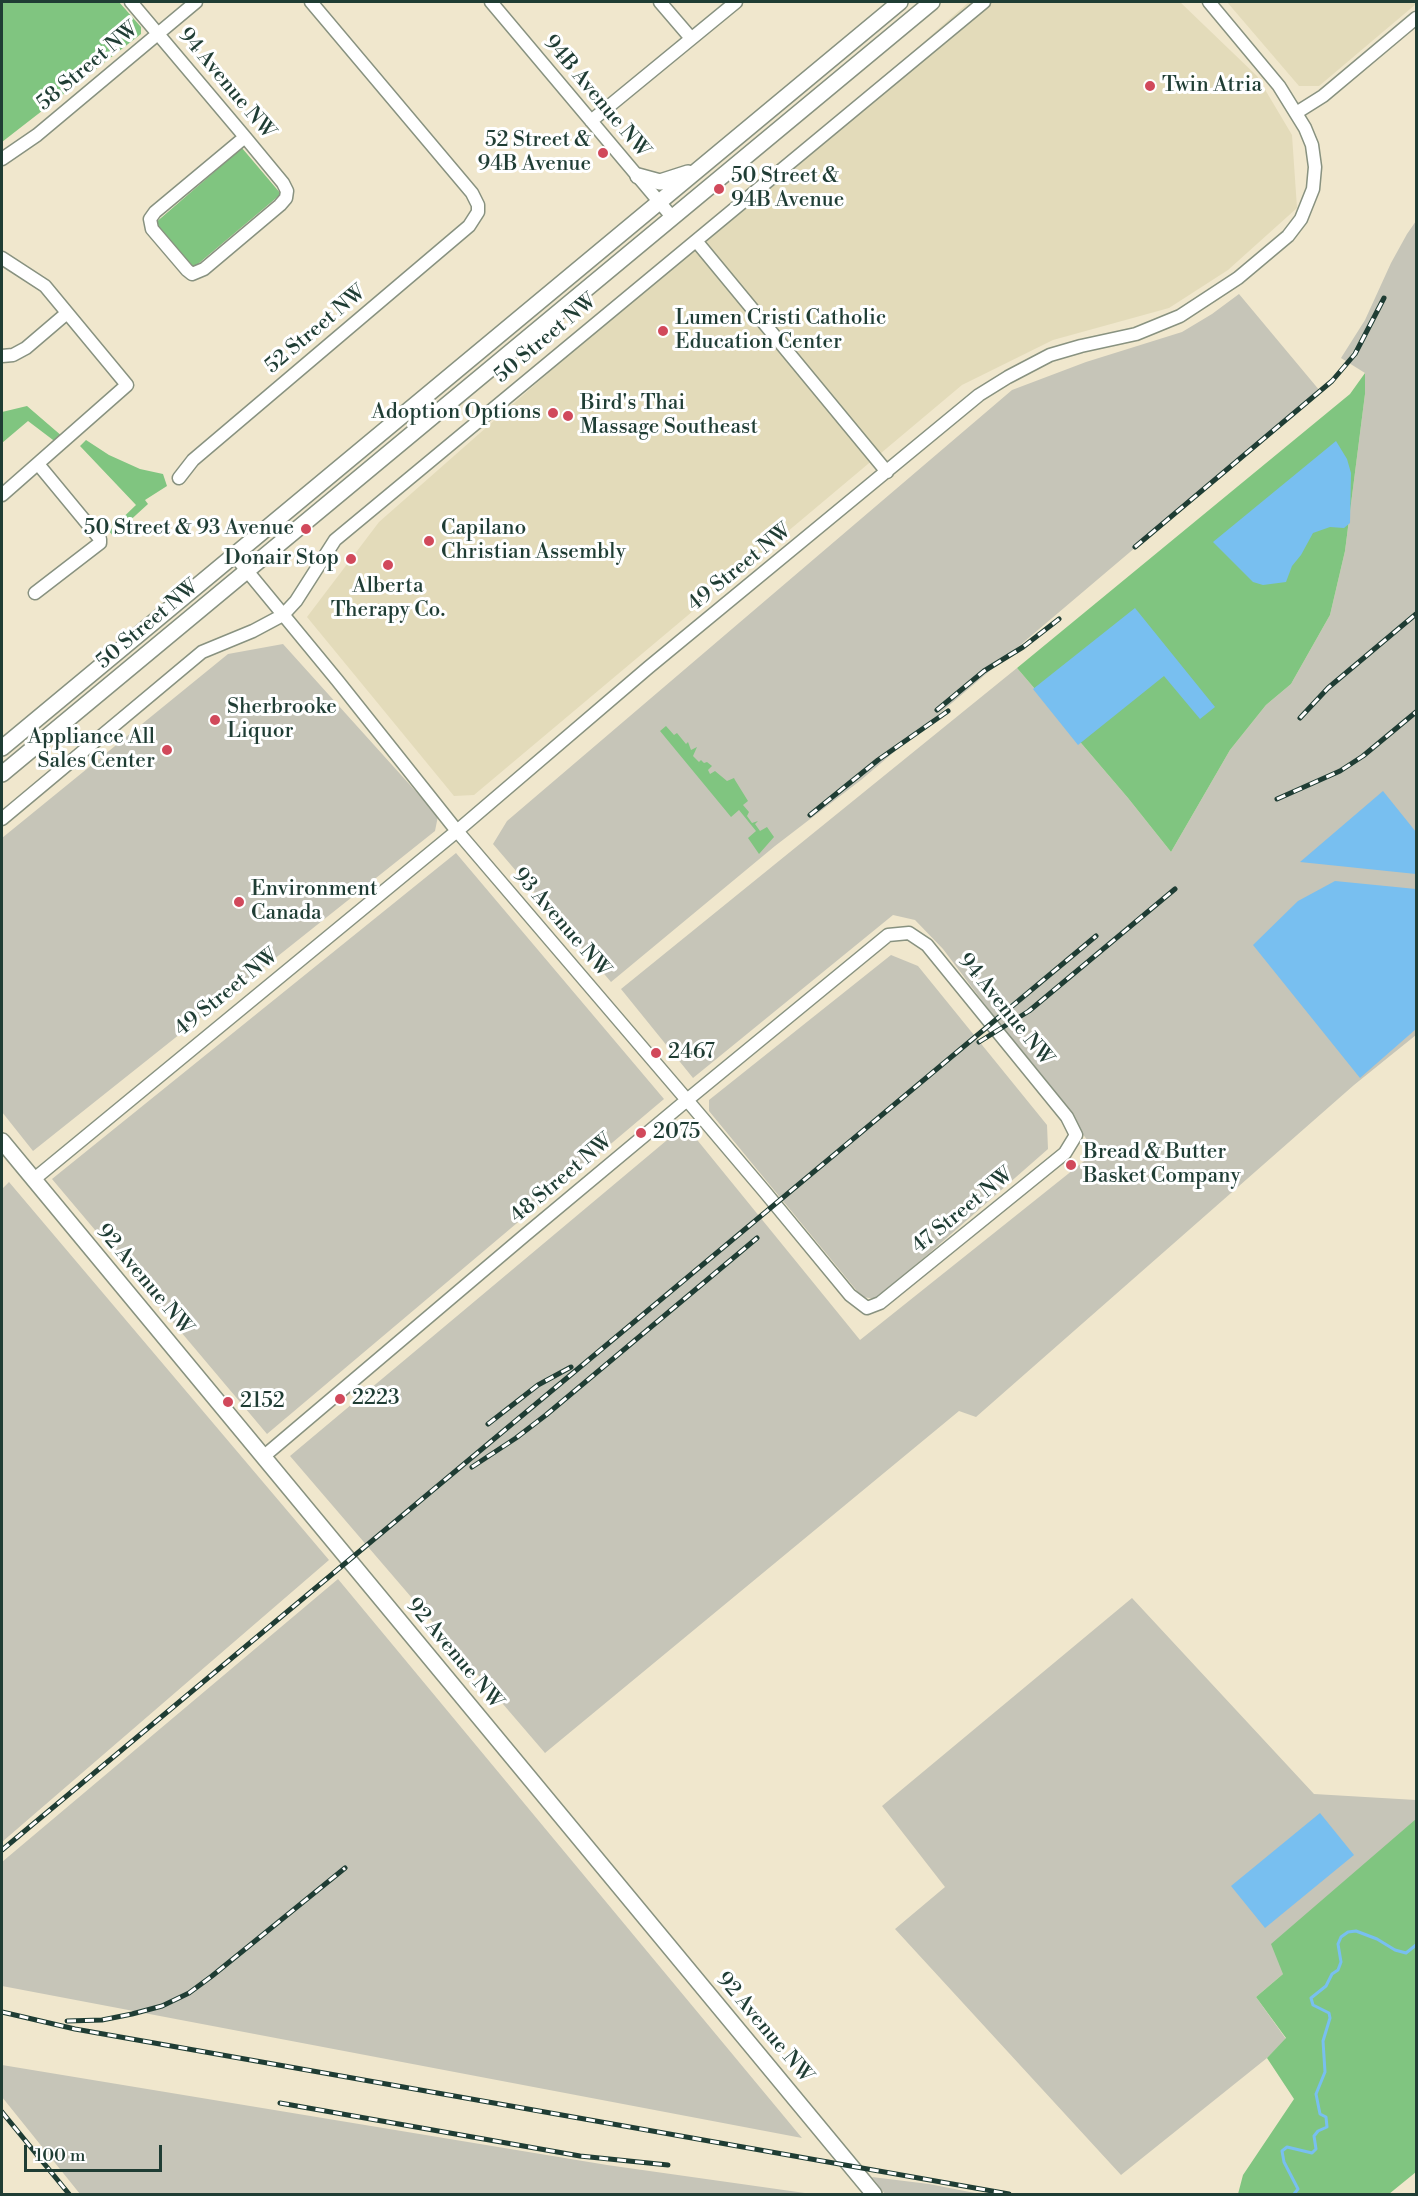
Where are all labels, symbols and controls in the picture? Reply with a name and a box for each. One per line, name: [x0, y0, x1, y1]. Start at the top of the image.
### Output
street label: 58 Street NW: [32, 17, 144, 117]
street label: 94 Avenue NW: [172, 23, 280, 145]
street label: 94B Avenue NW: [537, 31, 655, 163]
place label: Twin Atria: [1162, 73, 1262, 99]
marker: Twin Atria: [1143, 79, 1157, 93]
place label: 52 Street & 94B Avenue: [478, 128, 591, 178]
marker: 52 Street & 94B Avenue: [596, 146, 610, 160]
place label: 50 Street & 94B Avenue: [731, 164, 844, 214]
marker: 50 Street & 94B Avenue: [712, 182, 726, 196]
street label: 52 Street NW: [260, 281, 372, 379]
street label: 50 Street NW: [490, 289, 602, 389]
place label: Lumen Cristi Catholic Education Center: [675, 306, 886, 356]
marker: Lumen Cristi Catholic Education Center: [656, 324, 670, 338]
place label: Bird's Thai Massage Southeast: [580, 391, 758, 441]
place label: Adoption Options: [372, 400, 541, 426]
marker: Adoption Options: [546, 406, 560, 420]
marker: Bird's Thai Massage Southeast: [561, 409, 575, 423]
place label: 50 Street & 93 Avenue: [84, 516, 294, 542]
place label: Capilano Christian Assembly: [441, 516, 626, 566]
street label: 49 Street NW: [683, 519, 797, 617]
marker: 50 Street & 93 Avenue: [299, 522, 313, 536]
marker: Capilano Christian Assembly: [422, 534, 436, 548]
place label: Donair Stop: [224, 546, 339, 572]
marker: Donair Stop: [344, 552, 358, 566]
marker: Alberta Therapy Co.: [381, 558, 395, 572]
place label: Alberta Therapy Co.: [331, 574, 445, 624]
street label: 50 Street NW: [92, 575, 204, 675]
place label: Sherbrooke Liquor: [227, 695, 337, 745]
marker: Sherbrooke Liquor: [208, 713, 222, 727]
place label: Appliance All Sales Center: [28, 725, 155, 775]
marker: Appliance All Sales Center: [160, 743, 174, 757]
street label: 93 Avenue NW: [507, 863, 615, 983]
place label: Environment Canada: [251, 877, 377, 927]
marker: Environment Canada: [232, 895, 246, 909]
street label: 49 Street NW: [170, 944, 284, 1042]
street label: 94 Avenue NW: [952, 949, 1058, 1071]
place label: 2467: [668, 1040, 715, 1066]
marker: 2467: [649, 1046, 663, 1060]
place label: 2075: [653, 1120, 700, 1146]
marker: 2075: [634, 1126, 648, 1140]
street label: 48 Street NW: [506, 1129, 618, 1229]
place label: Bread & Butter Basket Company: [1083, 1140, 1241, 1190]
marker: Bread & Butter Basket Company: [1064, 1158, 1078, 1172]
street label: 47 Street NW: [907, 1163, 1019, 1259]
street label: 92 Avenue NW: [90, 1219, 198, 1341]
place label: 2223: [352, 1386, 400, 1412]
place label: 2152: [240, 1389, 285, 1415]
marker: 2223: [333, 1392, 347, 1406]
marker: 2152: [221, 1395, 235, 1409]
street label: 92 Avenue NW: [400, 1593, 508, 1715]
street label: 92 Avenue NW: [710, 1967, 818, 2089]
scale bar: [27, 2133, 165, 2171]
text: 100 m: [35, 2144, 86, 2167]

